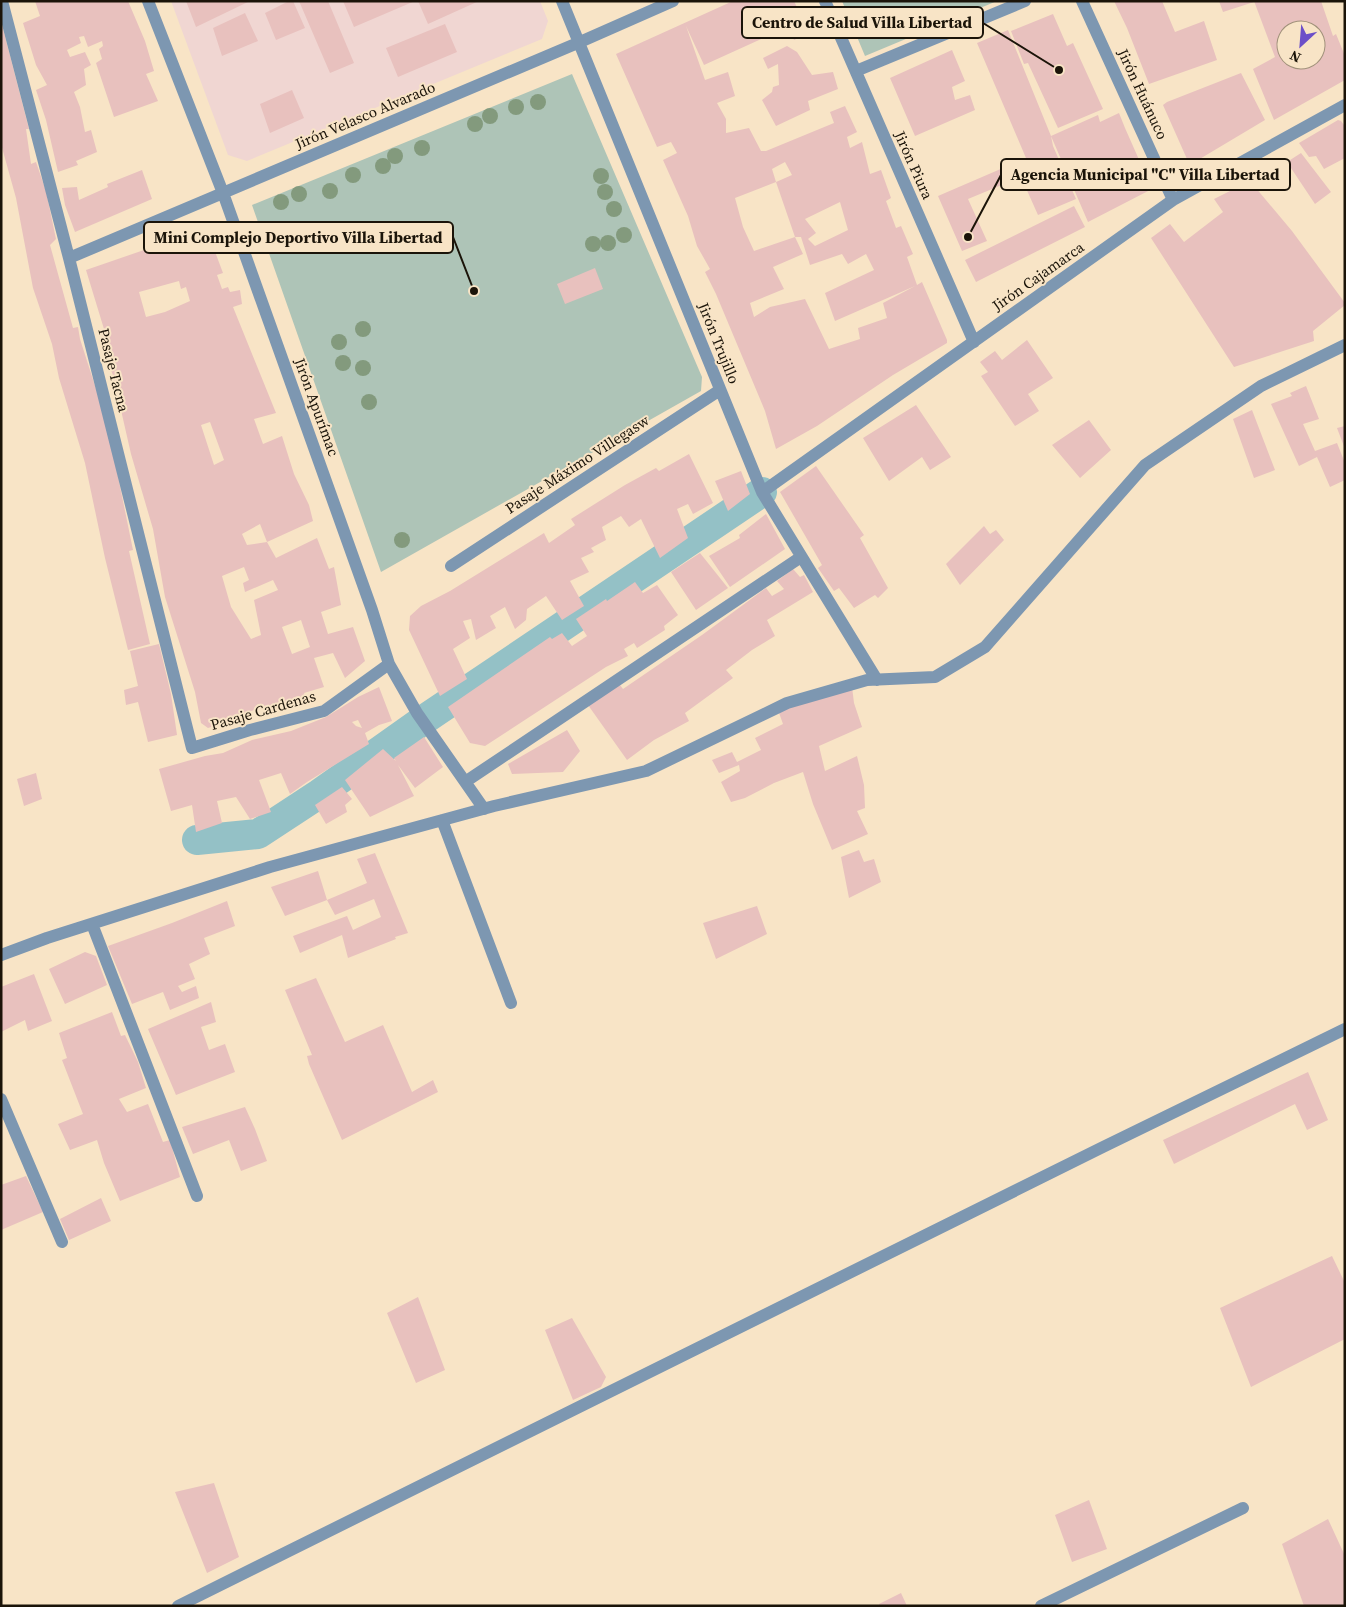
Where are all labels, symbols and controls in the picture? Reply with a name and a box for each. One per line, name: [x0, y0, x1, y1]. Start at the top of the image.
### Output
callout: Centro de Salud Villa Libertad: [742, 7, 983, 38]
text: Centro de Salud Villa Libertad: [752, 11, 973, 33]
north arrow: [1276, 20, 1326, 70]
street label: Jirón Huánuco: [1112, 44, 1173, 143]
text: N: [1286, 45, 1304, 68]
street label: Jirón Velasco Alvarado: [291, 76, 438, 154]
street label: Jirón Piura: [889, 126, 939, 203]
callout: Agencia Municipal "C" Villa Libertad: [1001, 159, 1290, 190]
text: Agencia Municipal "C" Villa Libertad: [1010, 163, 1280, 185]
callout: Mini Complejo Deportivo Villa Libertad: [144, 222, 453, 253]
text: Mini Complejo Deportivo Villa Libertad: [153, 226, 443, 248]
street label: Jirón Cajamarca: [987, 236, 1089, 316]
street label: Jirón Trujillo: [693, 298, 745, 387]
street label: Pasaje Tacna: [93, 326, 135, 414]
street label: Jirón Apurímac: [289, 354, 344, 459]
street label: Pasaje Máximo Villegasw: [501, 409, 654, 518]
street label: Pasaje Cardenas: [208, 685, 318, 735]

